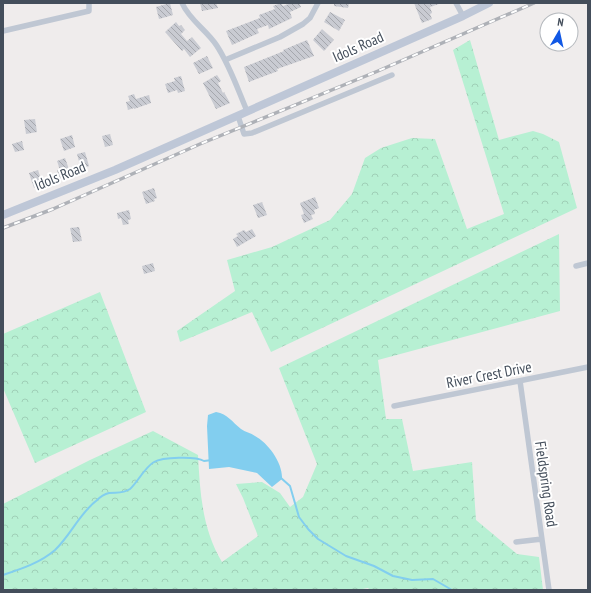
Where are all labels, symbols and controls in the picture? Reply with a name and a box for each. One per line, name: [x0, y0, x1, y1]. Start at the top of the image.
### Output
north arrow: [539, 12, 579, 52]
text: N: [557, 15, 565, 30]
street label: Idols Road: [329, 27, 386, 66]
street label: Idols Road: [31, 157, 88, 194]
street label: River Crest Drive: [445, 357, 533, 392]
street label: Fieldspring Road: [531, 440, 562, 528]

